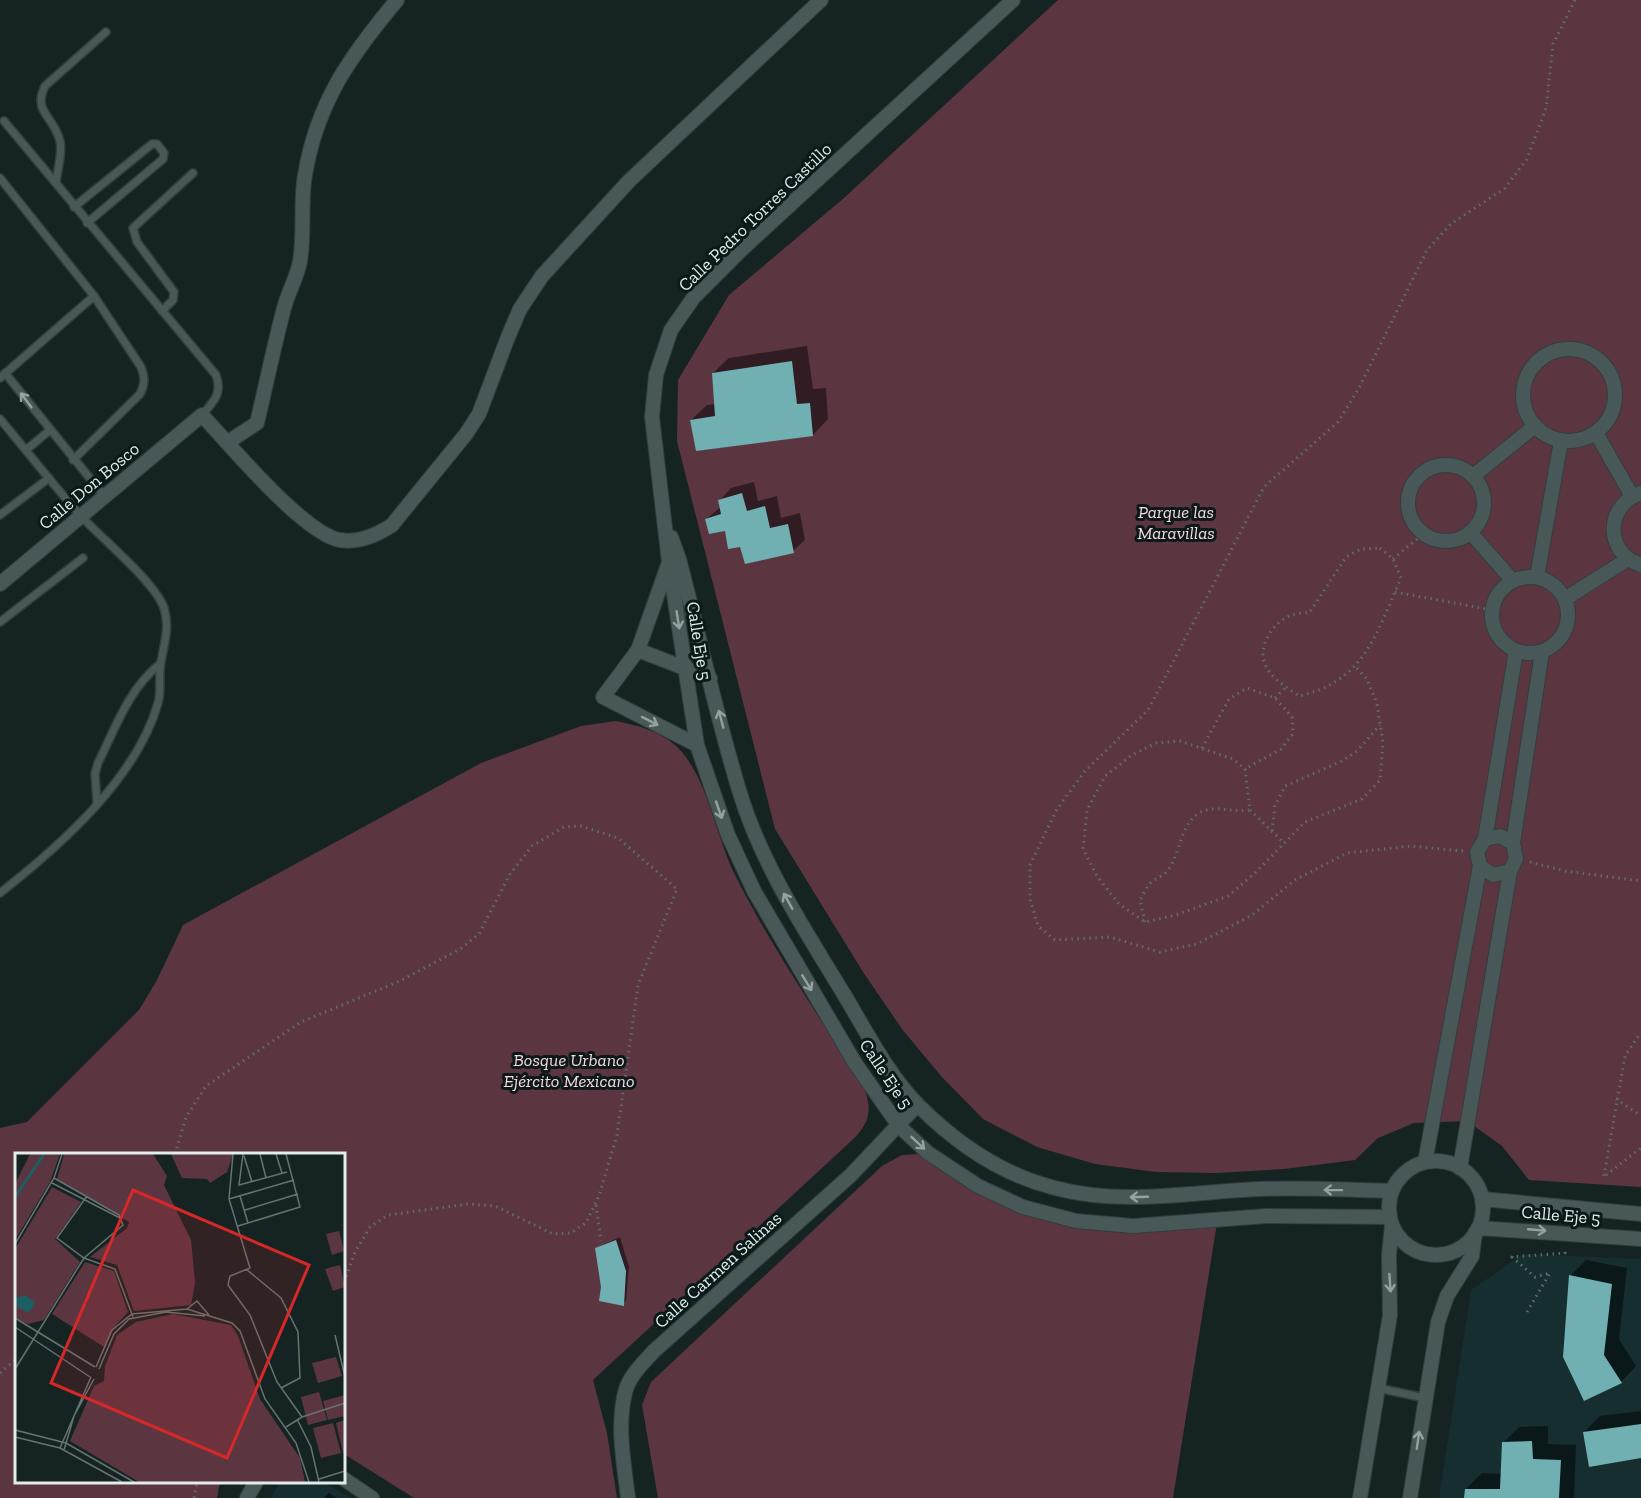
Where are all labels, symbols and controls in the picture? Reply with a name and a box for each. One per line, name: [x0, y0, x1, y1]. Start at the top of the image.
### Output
street label: Calle Pedro Torres Castillo: [674, 138, 836, 296]
one-way arrow: [20, 392, 33, 408]
street label: Calle Don Bosco: [34, 438, 144, 534]
park label: Parque las Maravillas: [1137, 501, 1215, 544]
street label: Calle Eje 5: [682, 600, 716, 682]
one-way arrow: [672, 610, 683, 629]
one-way arrow: [715, 710, 726, 729]
one-way arrow: [640, 715, 658, 727]
one-way arrow: [714, 800, 725, 819]
one-way arrow: [782, 893, 794, 910]
one-way arrow: [802, 974, 814, 991]
street label: Calle Eje 5: [855, 1035, 917, 1113]
park label: Bosque Urbano Ejército Mexicano: [503, 1049, 635, 1092]
one-way arrow: [910, 1136, 925, 1150]
inset map: [15, 1153, 345, 1483]
one-way arrow: [1324, 1184, 1344, 1196]
one-way arrow: [1129, 1191, 1149, 1203]
street label: Calle Eje 5: [1521, 1201, 1601, 1229]
street label: Calle Carmen Salinas: [650, 1207, 786, 1333]
one-way arrow: [1526, 1225, 1546, 1236]
one-way arrow: [1385, 1272, 1396, 1292]
one-way arrow: [1413, 1431, 1424, 1451]

